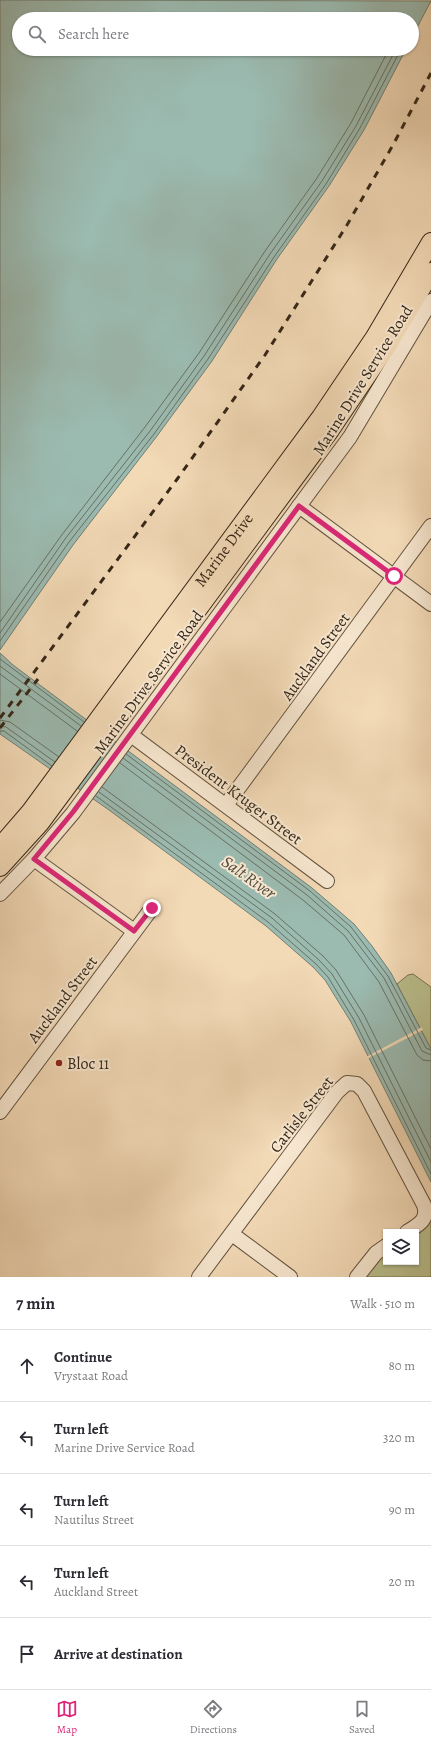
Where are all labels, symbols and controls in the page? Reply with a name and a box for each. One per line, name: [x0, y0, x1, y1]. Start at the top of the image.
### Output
search box: [12, 12, 419, 56]
icon: search: [26, 23, 48, 45]
text: Search here: [58, 24, 129, 44]
street label: Marine Drive Service Road: [308, 301, 418, 460]
street label: Marine Drive: [190, 509, 259, 592]
route start: [385, 567, 403, 585]
street label: Marine Drive Service Road: [89, 606, 209, 759]
street label: Auckland Street: [276, 608, 355, 706]
street label: President Kruger Street: [170, 740, 307, 850]
water label: Salt River: [217, 850, 281, 905]
route end: [143, 899, 161, 917]
street label: Auckland Street: [22, 952, 103, 1048]
place label: Bloc 11: [67, 1053, 110, 1075]
marker: Bloc 11: [54, 1058, 64, 1068]
street label: Carlisle Street: [265, 1072, 339, 1158]
map controls: [383, 1229, 419, 1265]
button: layers: [383, 1229, 419, 1265]
text: 7 min: [16, 1292, 55, 1315]
text: Walk · 510 m: [350, 1295, 415, 1312]
text: Continue: [54, 1347, 112, 1367]
icon: ahead: [16, 1355, 38, 1377]
text: 80 m: [388, 1357, 415, 1374]
text: Vrystaat Road: [54, 1367, 128, 1384]
text: Turn left: [54, 1419, 109, 1439]
icon: left: [16, 1427, 38, 1449]
text: 320 m: [383, 1429, 415, 1446]
text: Marine Drive Service Road: [54, 1439, 195, 1456]
text: Turn left: [54, 1491, 109, 1511]
icon: left: [16, 1499, 38, 1521]
text: 90 m: [389, 1501, 415, 1518]
text: Nautilus Street: [54, 1511, 134, 1528]
text: Turn left: [54, 1563, 109, 1583]
icon: left: [16, 1571, 38, 1593]
text: 20 m: [389, 1573, 415, 1590]
text: Auckland Street: [54, 1583, 138, 1600]
icon: arrive: [16, 1643, 38, 1665]
text: Arrive at destination: [54, 1644, 183, 1664]
tab: Map: [56, 1698, 78, 1737]
tab: Directions: [190, 1698, 237, 1737]
tab: Saved: [349, 1698, 375, 1737]

